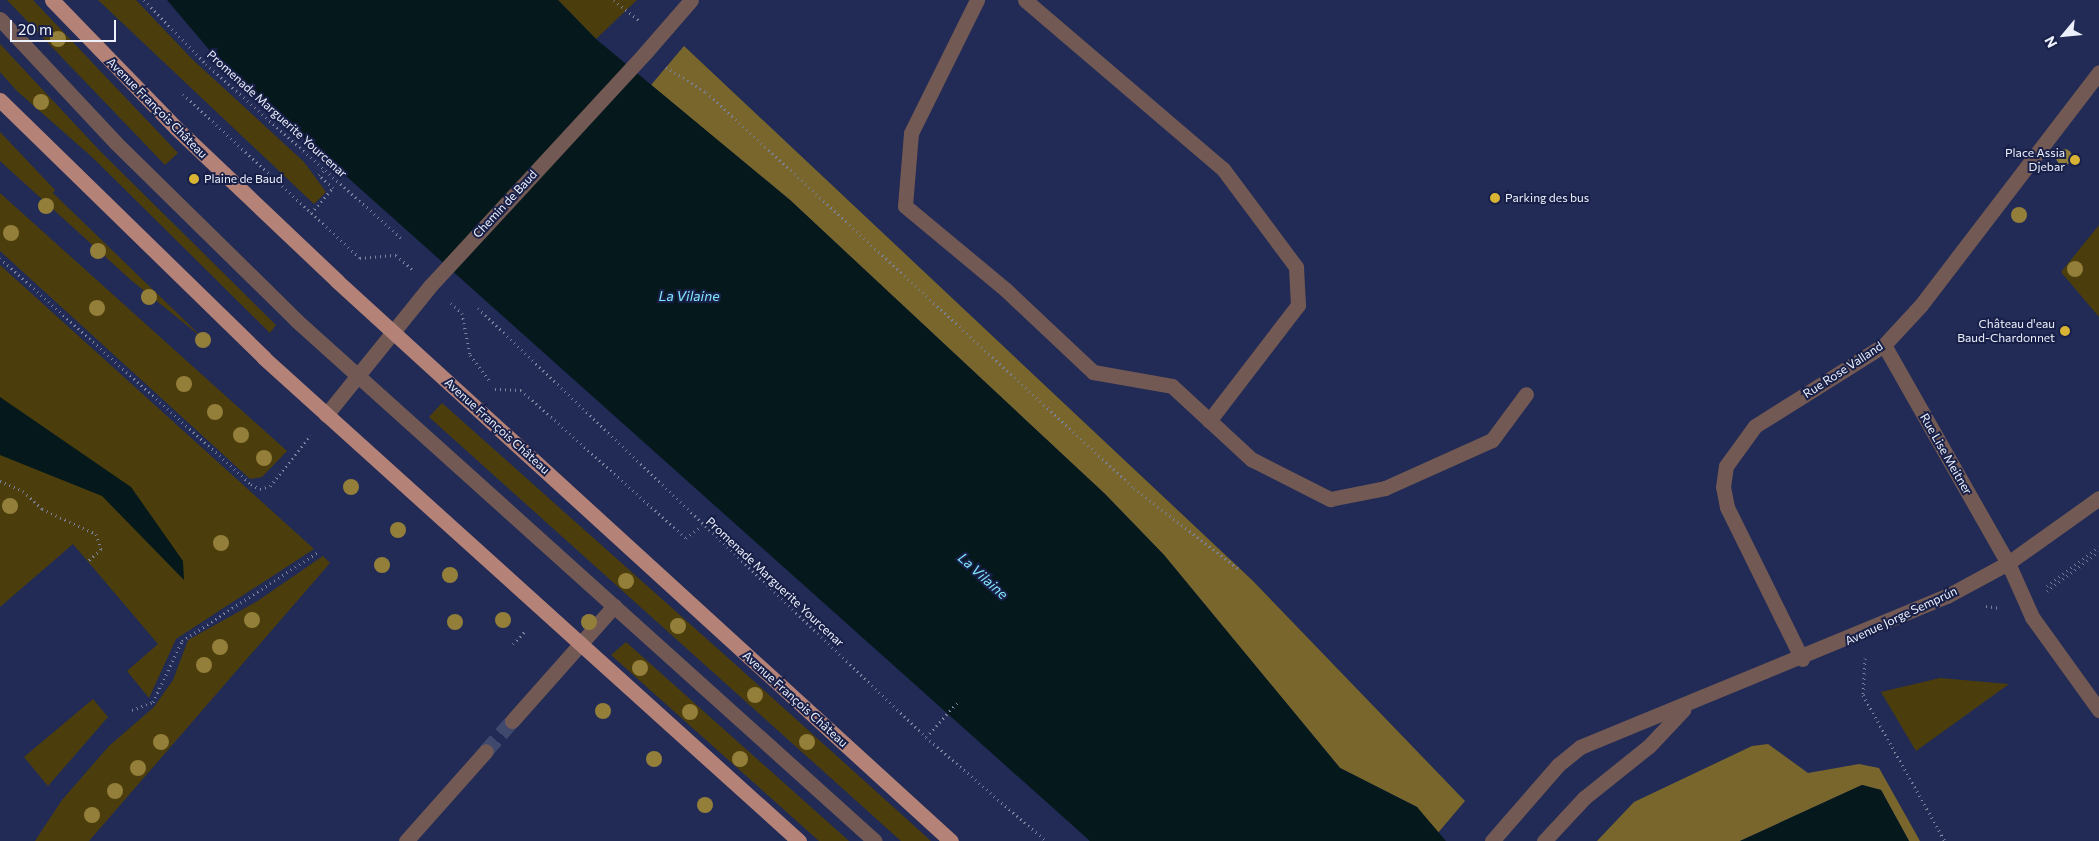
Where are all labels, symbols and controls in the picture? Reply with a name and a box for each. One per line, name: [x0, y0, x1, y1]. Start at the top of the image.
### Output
scale bar: [12, 10, 119, 42]
north arrow: [2039, 10, 2089, 60]
text: 20 m: [18, 20, 52, 38]
text: N: [2040, 34, 2060, 51]
street label: Promenade Marguerite Yourcenar: [204, 47, 350, 181]
street label: Avenue François Château: [104, 55, 210, 161]
place label: Place Assia Djebar: [2005, 146, 2065, 174]
marker: Place Assia Djebar: [2069, 154, 2081, 166]
street label: Chemin de Baud: [470, 167, 540, 241]
place label: Plaine de Baud: [204, 172, 283, 186]
marker: Plaine de Baud: [188, 173, 200, 185]
place label: Parking des bus: [1505, 191, 1589, 205]
marker: Parking des bus: [1489, 192, 1501, 204]
water label: La Vilaine: [658, 288, 720, 304]
place label: Château d'eau Baud-Chardonnet: [1957, 317, 2055, 345]
marker: Château d'eau Baud-Chardonnet: [2059, 325, 2071, 337]
street label: Rue Rose Valland: [1800, 339, 1886, 401]
street label: Avenue François Château: [442, 375, 552, 477]
street label: Rue Lise Meitner: [1917, 411, 1975, 497]
street label: Promenade Marguerite Yourcenar: [703, 514, 847, 650]
water label: La Vilaine: [955, 549, 1011, 603]
street label: Avenue Jorge Semprún: [1843, 584, 1959, 648]
street label: Avenue François Château: [740, 648, 850, 750]

